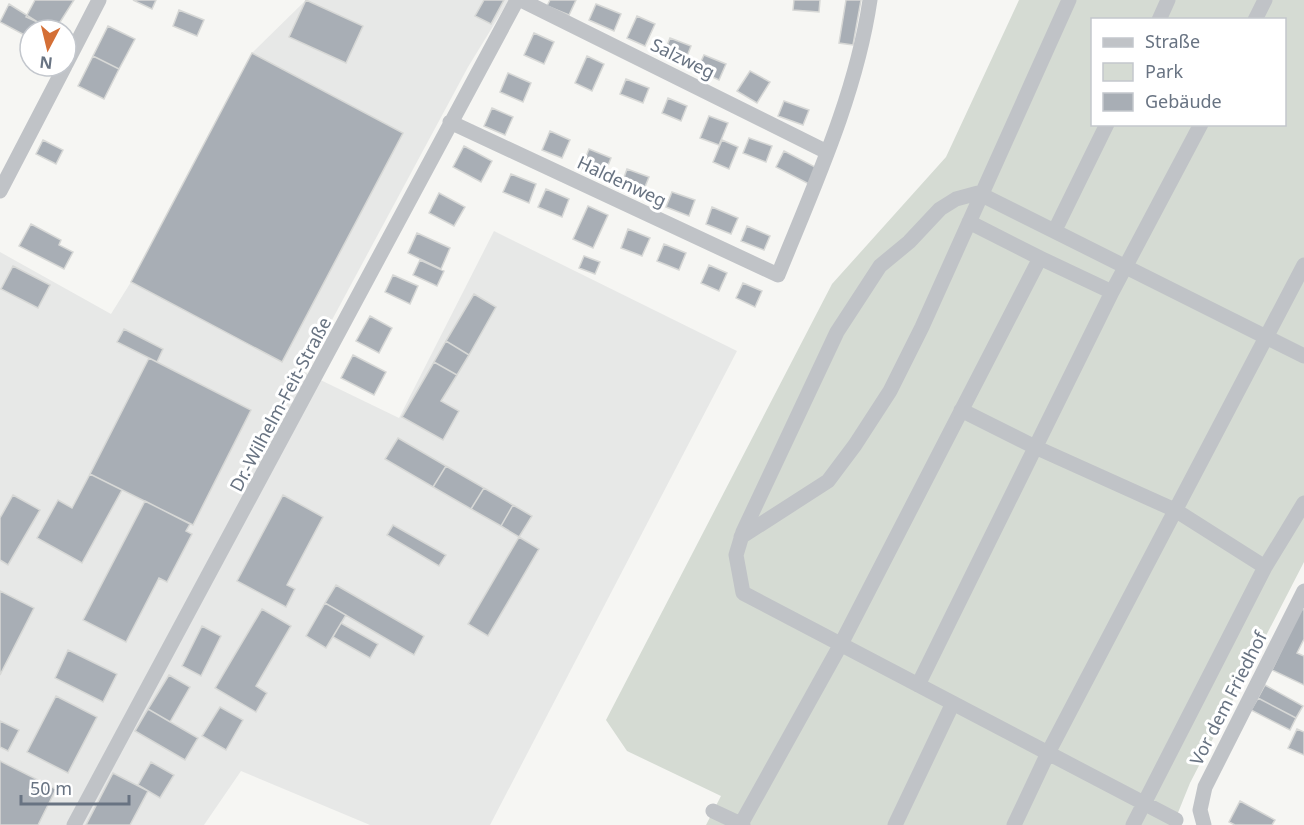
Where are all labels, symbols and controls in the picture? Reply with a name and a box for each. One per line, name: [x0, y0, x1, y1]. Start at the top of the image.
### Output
north arrow: [18, 18, 78, 78]
legend: [1091, 18, 1286, 126]
text: Straße: [1145, 29, 1200, 53]
street label: Salzweg: [647, 32, 719, 84]
text: N: [38, 51, 54, 75]
text: Park: [1145, 59, 1183, 83]
text: Gebäude: [1145, 89, 1222, 113]
street label: Haldenweg: [574, 150, 670, 212]
street label: Dr.-Wilhelm-Feit-Straße: [224, 313, 336, 495]
street label: Vor dem Friedhof: [1184, 626, 1272, 769]
scale bar: [21, 768, 129, 806]
text: 50 m: [30, 776, 72, 800]

